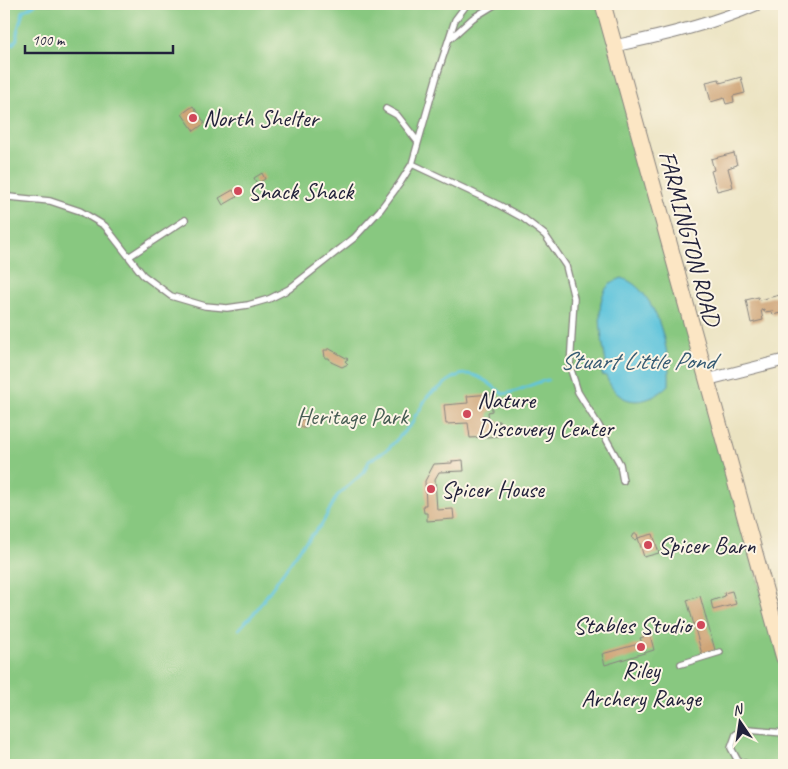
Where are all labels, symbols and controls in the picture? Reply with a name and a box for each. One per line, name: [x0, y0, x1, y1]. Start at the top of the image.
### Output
scale bar: [25, 22, 172, 54]
text: 100 m: [32, 31, 66, 50]
place label: North Shelter: [203, 103, 321, 133]
marker: North Shelter: [187, 112, 199, 124]
street label: FARMINGTON ROAD: [652, 147, 728, 331]
place label: Snack Shack: [248, 176, 355, 206]
marker: Snack Shack: [232, 185, 244, 197]
water label: Stuart Little Pond: [560, 345, 722, 377]
place label: Nature Discovery Center: [477, 385, 616, 443]
park label: Heritage Park: [296, 401, 410, 431]
marker: Nature Discovery Center: [461, 408, 473, 420]
place label: Spicer House: [441, 474, 546, 504]
marker: Spicer House: [425, 483, 437, 495]
place label: Spicer Barn: [658, 530, 756, 560]
marker: Spicer Barn: [642, 539, 654, 551]
place label: Stables Studio: [573, 610, 694, 640]
marker: Stables Studio: [695, 619, 707, 631]
marker: Riley Archery Range: [635, 641, 647, 653]
place label: Riley Archery Range: [581, 655, 703, 713]
north arrow: [716, 696, 766, 746]
text: N: [731, 700, 746, 719]

